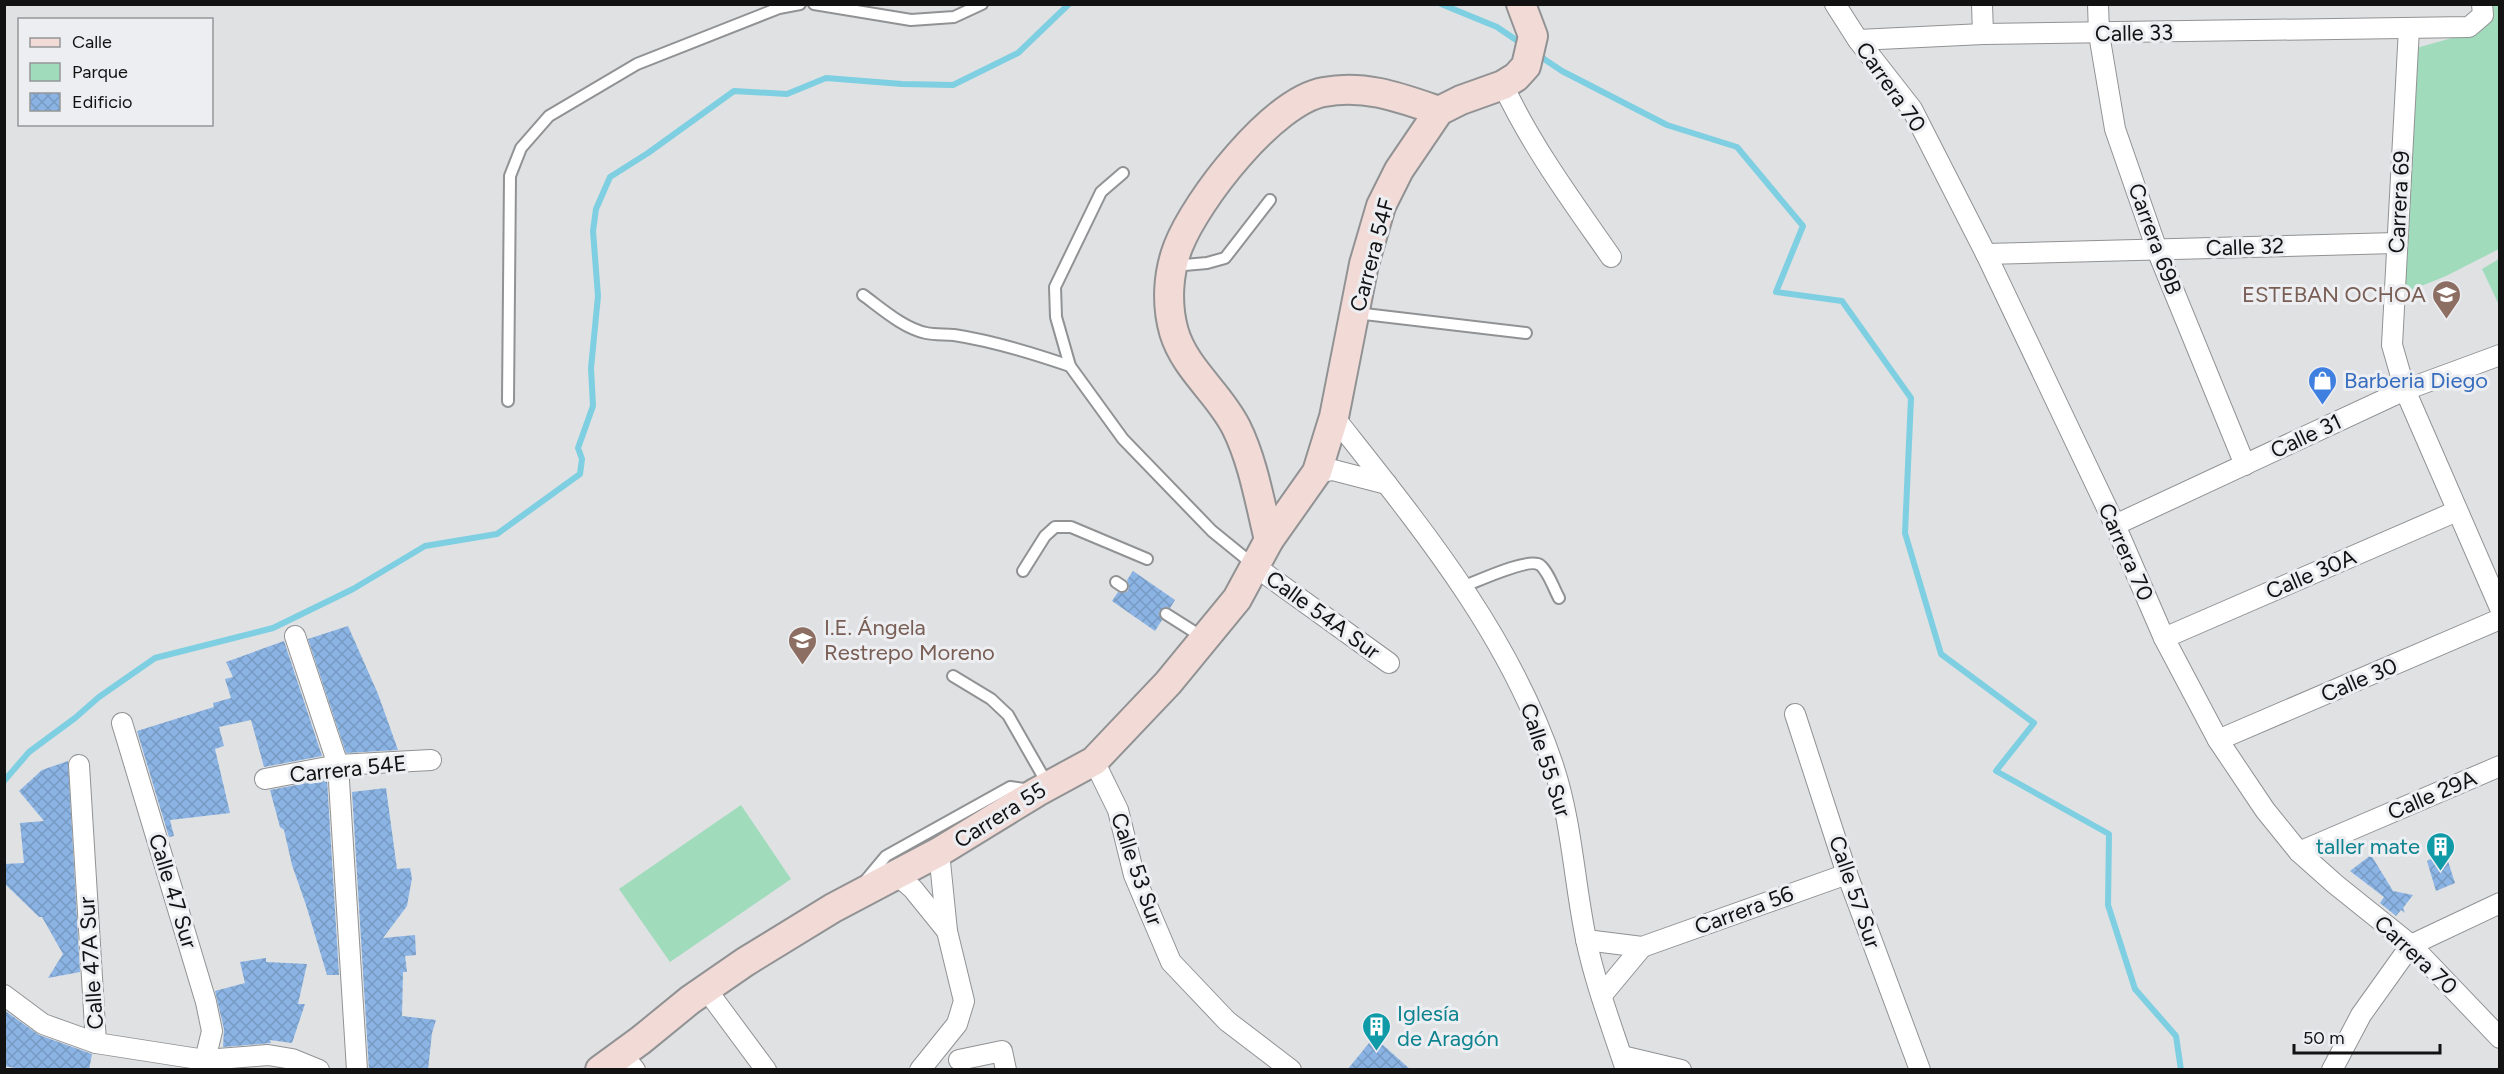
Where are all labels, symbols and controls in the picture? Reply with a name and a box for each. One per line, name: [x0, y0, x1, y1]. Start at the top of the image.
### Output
legend: [18, 18, 213, 126]
street label: Calle 33: [2095, 19, 2173, 47]
text: Calle: [72, 31, 112, 53]
street label: Carrera 70: [1850, 37, 1932, 137]
text: Parque: [72, 61, 128, 83]
text: Edificio: [72, 91, 133, 113]
street label: Carrera 69: [2383, 150, 2415, 254]
street label: Carrera 69B: [2122, 180, 2188, 298]
street label: Carrera 54F: [1344, 195, 1400, 315]
street label: Calle 32: [2205, 232, 2285, 262]
school or university icon: ESTEBAN OCHOA: [2431, 278, 2463, 320]
place label: ESTEBAN OCHOA: [2242, 281, 2426, 308]
shop icon: Barberia Diego: [2307, 364, 2339, 406]
place label: Barberia Diego: [2344, 367, 2488, 394]
street label: Calle 31: [2266, 408, 2346, 464]
street label: Carrera 70: [2093, 499, 2159, 605]
street label: Calle 30A: [2262, 543, 2360, 605]
street label: Calle 54A Sur: [1261, 565, 1386, 666]
place label: I.E. Ángela Restrepo Moreno: [824, 614, 995, 666]
school or university icon: I.E. Ángela Restrepo Moreno: [787, 624, 819, 666]
street label: Calle 30: [2317, 652, 2401, 708]
street label: Calle 55 Sur: [1515, 700, 1577, 821]
street label: Carrera 54E: [288, 749, 408, 789]
street label: Calle 29A: [2384, 764, 2481, 826]
street label: Carrera 55: [949, 776, 1051, 854]
street label: Calle 53 Sur: [1105, 809, 1169, 929]
street label: Calle 47 Sur: [143, 830, 203, 952]
building icon: taller mate: [2425, 830, 2457, 872]
street label: Calle 57 Sur: [1823, 832, 1887, 952]
place label: taller mate: [2316, 833, 2420, 860]
street label: Carrera 56: [1691, 880, 1797, 940]
street label: Calle 47A Sur: [73, 895, 109, 1030]
street label: Carrera 70: [2369, 910, 2463, 1000]
place label: Iglesía de Aragón: [1397, 1000, 1499, 1052]
building icon: Iglesía de Aragón: [1360, 1010, 1392, 1052]
scale bar: [2294, 1017, 2440, 1055]
text: 50 m: [2303, 1027, 2345, 1049]

